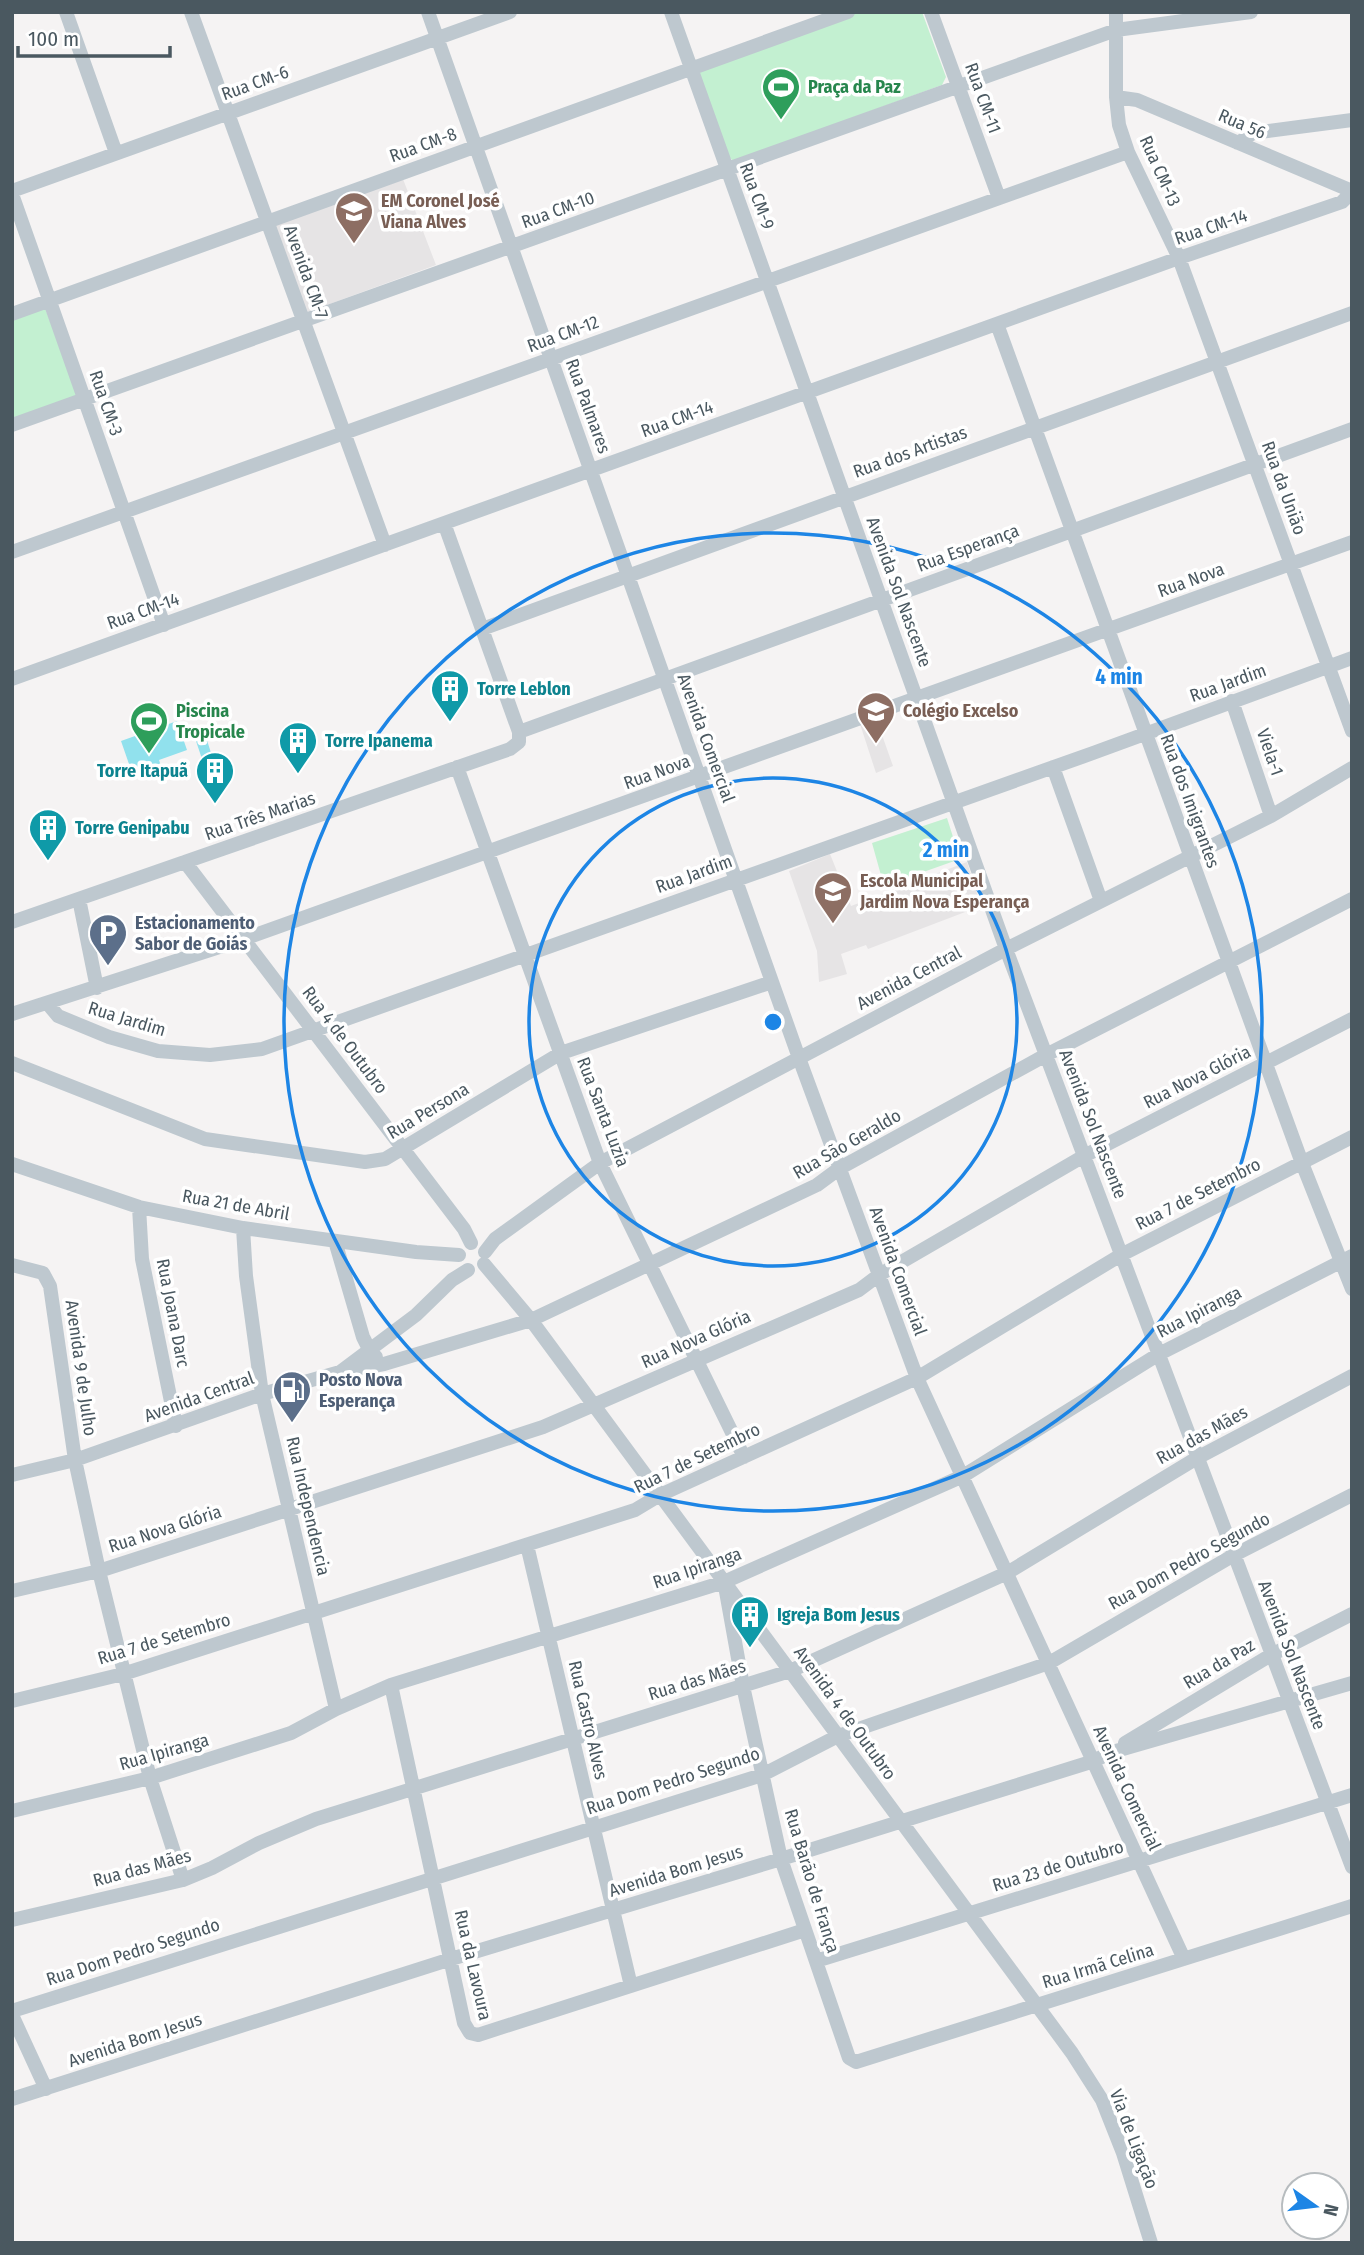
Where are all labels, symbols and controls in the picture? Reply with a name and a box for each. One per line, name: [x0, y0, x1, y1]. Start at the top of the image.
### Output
scale bar: [18, 14, 170, 58]
text: 100 m: [28, 26, 79, 52]
street label: Rua CM-11: [960, 60, 1006, 136]
street label: Rua CM-6: [218, 61, 292, 105]
sports icon: Praça da Paz: [760, 66, 802, 121]
place label: Praça da Paz: [808, 76, 901, 98]
street label: Rua 56: [1215, 104, 1269, 144]
street label: Rua CM-8: [386, 123, 460, 167]
street label: Rua CM-13: [1135, 132, 1185, 210]
street label: Rua CM-9: [735, 160, 779, 232]
street label: Rua CM-10: [519, 187, 597, 233]
school or university icon: EM Coronel José Viana Alves: [333, 190, 375, 245]
place label: EM Coronel José Viana Alves: [380, 190, 500, 233]
street label: Rua CM-14: [1172, 204, 1250, 250]
street label: Avenida CM-7: [279, 222, 333, 322]
street label: Rua CM-12: [524, 311, 602, 357]
street label: Rua Palmares: [561, 356, 615, 457]
street label: Rua CM-3: [85, 367, 127, 439]
street label: Rua CM-14: [638, 396, 716, 442]
street label: Rua dos Artistas: [850, 421, 970, 483]
street label: Rua da União: [1257, 438, 1311, 538]
street label: Avenida Sol Nascente: [862, 514, 936, 670]
street label: Rua Esperança: [914, 519, 1022, 577]
street label: Rua Nova: [1155, 558, 1227, 602]
street label: Rua CM-14: [104, 588, 182, 634]
street label: Rua Jardim: [1187, 659, 1269, 707]
text: 4 min: [1095, 664, 1143, 690]
building icon: Torre Leblon: [429, 668, 471, 723]
street label: Avenida Comercial: [673, 671, 740, 806]
place label: Torre Leblon: [477, 678, 571, 700]
school or university icon: Colégio Excelso: [855, 690, 897, 745]
sports icon: Piscina Tropicale: [128, 700, 170, 755]
place label: Piscina Tropicale: [176, 700, 245, 743]
place label: Colégio Excelso: [903, 700, 1019, 722]
building icon: Torre Ipanema: [277, 720, 319, 775]
street label: Viela-1: [1252, 726, 1288, 778]
place label: Torre Ipanema: [325, 730, 433, 752]
street label: Rua dos Imigrantes: [1156, 731, 1225, 871]
building icon: Torre Itapuã: [194, 750, 236, 805]
street label: Rua Nova: [621, 750, 693, 794]
place label: Torre Itapuã: [97, 760, 188, 782]
street label: Rua Três Marias: [202, 787, 318, 845]
building icon: Torre Genipabu: [27, 807, 69, 862]
place label: Torre Genipabu: [75, 817, 190, 839]
text: 2 min: [922, 837, 969, 863]
street label: Rua Jardim: [653, 850, 735, 898]
school or university icon: Escola Municipal Jardim Nova Esperança: [812, 870, 854, 925]
place label: Escola Municipal Jardim Nova Esperança: [859, 870, 1030, 913]
parking icon: Estacionamento Sabor de Goiás: [87, 912, 129, 967]
place label: Estacionamento Sabor de Goiás: [135, 912, 255, 955]
street label: Avenida Central: [853, 941, 965, 1015]
street label: Rua 4 de Outubro: [297, 982, 393, 1098]
street label: Rua Jardim: [86, 997, 168, 1041]
centre of rings: [761, 1010, 785, 1034]
street label: Rua Nova Glória: [1140, 1040, 1254, 1113]
street label: Avenida Sol Nascente: [1054, 1046, 1132, 1202]
street label: Rua Santa Luzia: [572, 1054, 634, 1170]
street label: Rua Persona: [383, 1078, 473, 1144]
street label: Rua São Geraldo: [789, 1104, 905, 1184]
street label: Rua 7 de Setembro: [1132, 1153, 1264, 1235]
street label: Rua 21 de Abril: [181, 1185, 292, 1225]
street label: Avenida Comercial: [865, 1204, 932, 1339]
street label: Rua Joana Darc: [152, 1257, 194, 1370]
street label: Rua Ipiranga: [1153, 1281, 1245, 1343]
street label: Avenida 9 de Julho: [61, 1299, 101, 1437]
street label: Rua Nova Glória: [638, 1305, 754, 1373]
street label: Avenida Central: [141, 1367, 257, 1427]
fuel station icon: Posto Nova Esperança: [271, 1369, 313, 1424]
place label: Posto Nova Esperança: [319, 1369, 402, 1412]
street label: Rua das Mães: [1153, 1401, 1252, 1469]
street label: Rua 7 de Setembro: [630, 1418, 764, 1498]
street label: Rua Independencia: [281, 1434, 335, 1578]
street label: Rua Nova Glória: [106, 1500, 224, 1558]
street label: Rua Dom Pedro Segundo: [1104, 1507, 1274, 1615]
street label: Rua Ipiranga: [650, 1543, 744, 1593]
street label: Avenida Sol Nascente: [1253, 1577, 1331, 1733]
building icon: Igreja Bom Jesus: [729, 1594, 771, 1649]
place label: Igreja Bom Jesus: [777, 1604, 900, 1626]
street label: Rua 7 de Setembro: [95, 1608, 233, 1670]
street label: Rua da Paz: [1179, 1634, 1259, 1694]
street label: Avenida 4 de Outubro: [789, 1642, 901, 1784]
street label: Rua das Mães: [646, 1655, 749, 1705]
street label: Rua Castro Alves: [564, 1658, 612, 1782]
street label: Avenida Comercial: [1088, 1722, 1166, 1854]
street label: Rua Ipiranga: [117, 1729, 211, 1775]
street label: Rua Dom Pedro Segundo: [583, 1743, 763, 1819]
street label: Rua Barão de França: [780, 1806, 844, 1956]
street label: Rua 23 de Outubro: [990, 1836, 1126, 1896]
street label: Avenida Bom Jesus: [606, 1840, 746, 1902]
street label: Rua das Mães: [91, 1844, 194, 1892]
street label: Rua da Lavoura: [450, 1908, 496, 2023]
street label: Rua Dom Pedro Segundo: [43, 1914, 223, 1990]
street label: Rua Irmã Celina: [1040, 1939, 1157, 1993]
street label: Avenida Bom Jesus: [66, 2008, 205, 2072]
street label: Via de Ligação: [1105, 2086, 1163, 2192]
north arrow: [1280, 2171, 1350, 2241]
text: N: [1318, 2202, 1344, 2218]

